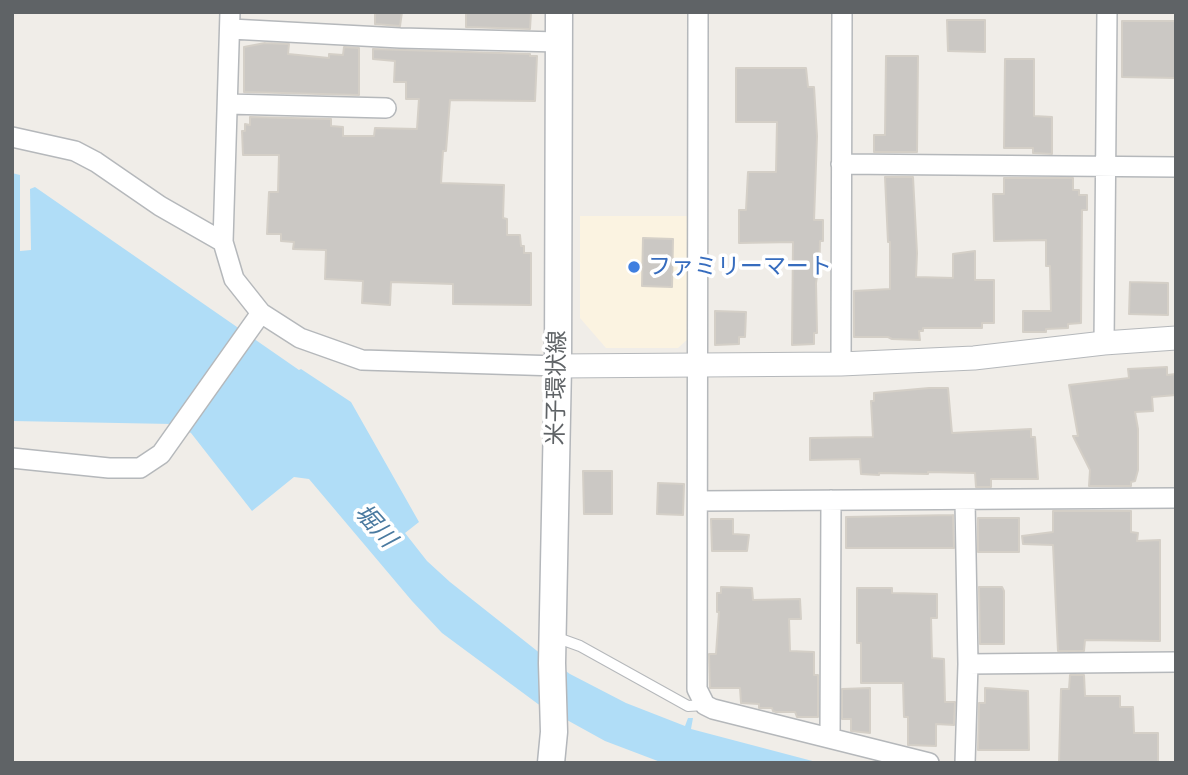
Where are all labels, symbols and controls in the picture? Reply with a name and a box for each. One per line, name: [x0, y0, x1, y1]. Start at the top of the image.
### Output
place label: ファミリーマート: [648, 253, 832, 281]
marker: ファミリーマート: [626, 259, 642, 275]
street label: 米子環状線: [542, 330, 572, 446]
water label: 堀川: [348, 499, 402, 553]

